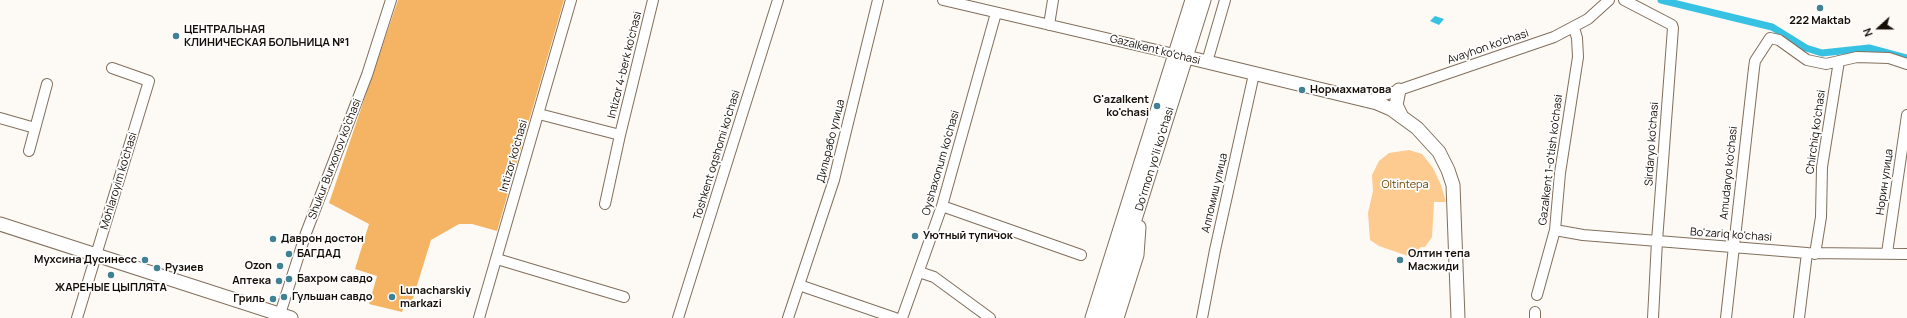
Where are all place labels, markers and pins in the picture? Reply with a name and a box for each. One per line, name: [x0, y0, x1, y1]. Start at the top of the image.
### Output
marker: 222 Maktab: [1815, 3, 1825, 13]
place label: 222 Maktab: [1789, 14, 1851, 28]
place label: ЦЕНТРАЛЬНАЯ КЛИНИЧЕСКАЯ БОЛЬНИЦА №1: [184, 23, 349, 49]
marker: ЦЕНТРАЛЬНАЯ КЛИНИЧЕСКАЯ БОЛЬНИЦА №1: [171, 31, 181, 41]
place label: Нормахматова: [1310, 83, 1391, 97]
marker: Нормахматова: [1297, 85, 1307, 95]
place label: G'azalkent ko'chasi: [1093, 93, 1149, 119]
marker: G'azalkent ko'chasi: [1152, 101, 1162, 111]
place label: Уютный тупичок: [923, 229, 1013, 243]
marker: Уютный тупичок: [910, 231, 920, 241]
place label: Даврон достон: [281, 232, 364, 246]
marker: Даврон достон: [268, 234, 278, 244]
place label: БАГДАД: [297, 247, 341, 261]
place label: Олтин тепа Масжиди: [1408, 247, 1470, 273]
marker: БАГДАД: [284, 249, 294, 259]
place label: Мухсина Дусинесс: [34, 253, 137, 267]
marker: Мухсина Дусинесс: [140, 255, 150, 265]
marker: Олтин тепа Масжиди: [1395, 255, 1405, 265]
place label: Ozon: [245, 259, 272, 273]
place label: Рузиев: [165, 261, 203, 275]
marker: Ozon: [275, 261, 285, 271]
marker: Рузиев: [152, 263, 162, 273]
marker: ЖАРЕНЫЕ ЦЫПЛЯТА: [106, 270, 116, 280]
place label: Бахром савдо: [297, 272, 373, 286]
place label: Аптека: [232, 274, 271, 288]
marker: Бахром савдо: [284, 274, 294, 284]
marker: Аптека: [274, 276, 284, 286]
place label: ЖАРЕНЫЕ ЦЫПЛЯТА: [55, 281, 167, 295]
place label: Lunacharskiy markazi: [400, 284, 471, 310]
place label: Гульшан савдо: [292, 290, 372, 304]
place label: Гриль: [233, 292, 265, 306]
marker: Гульшан савдо: [279, 292, 289, 302]
marker: Lunacharskiy markazi: [387, 292, 397, 302]
marker: Гриль: [268, 294, 278, 304]

